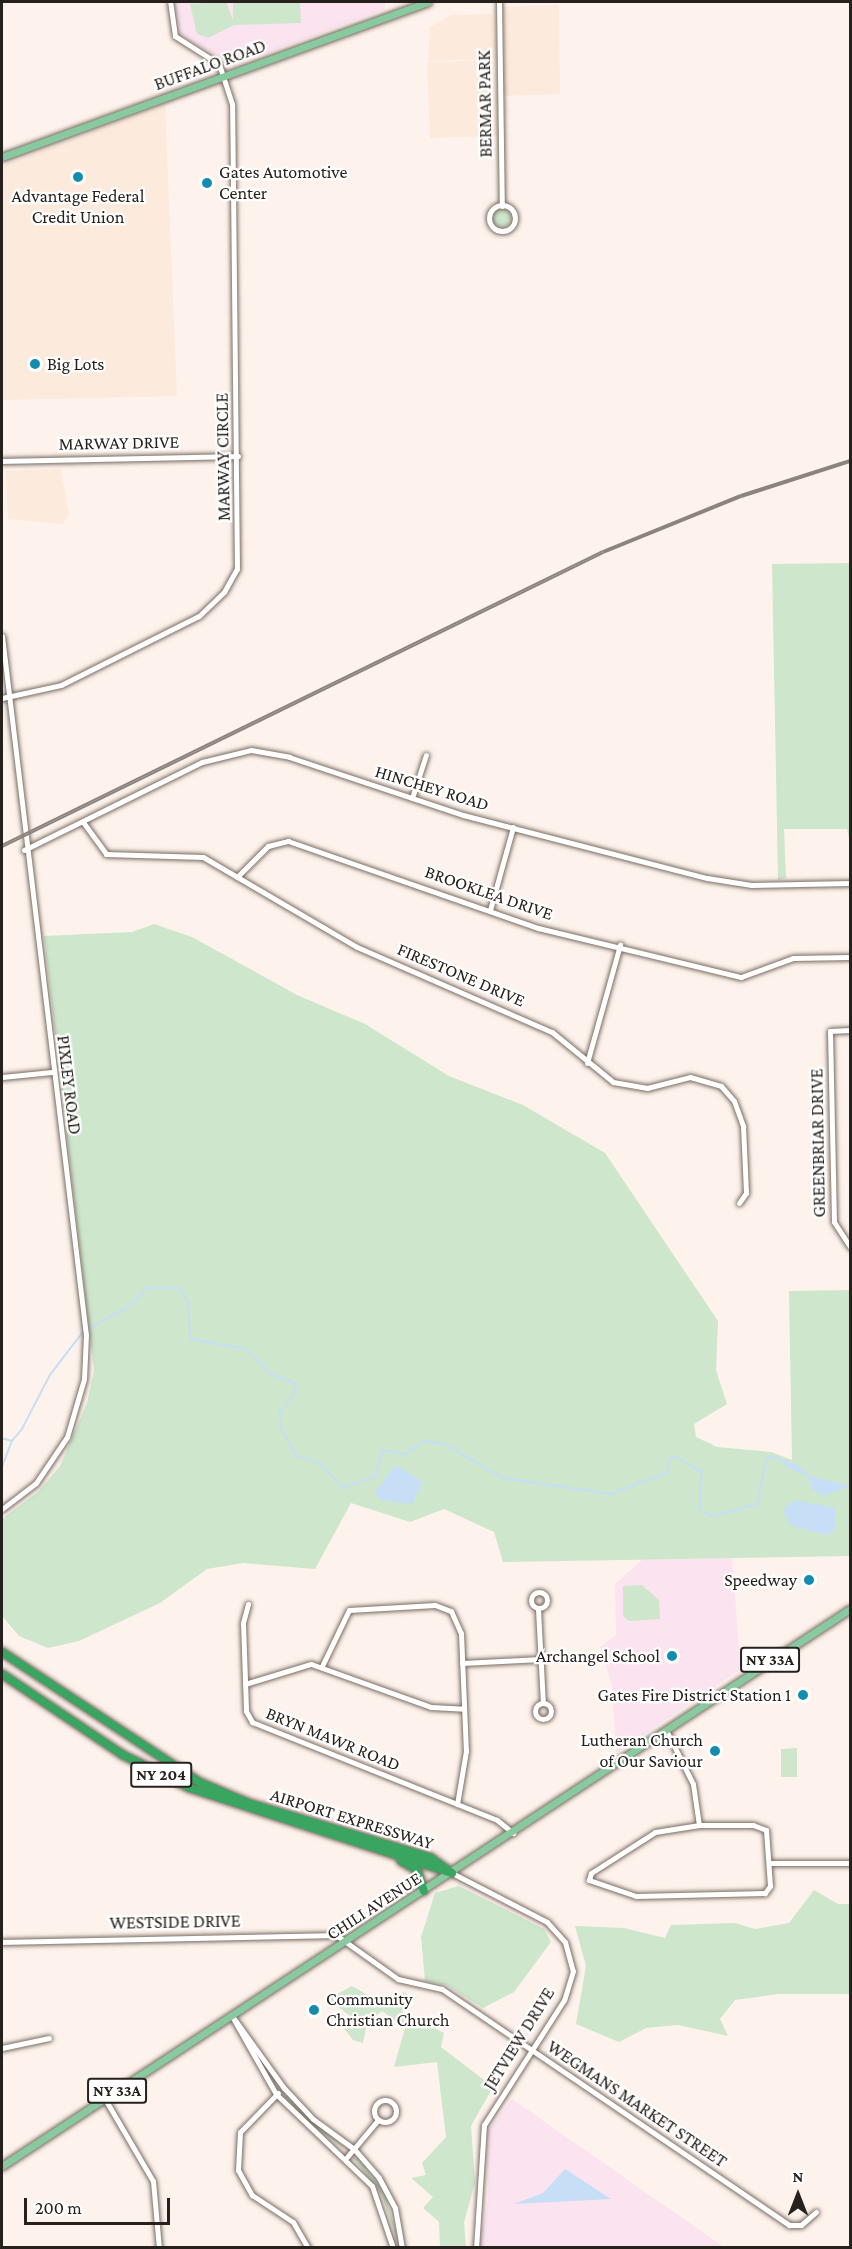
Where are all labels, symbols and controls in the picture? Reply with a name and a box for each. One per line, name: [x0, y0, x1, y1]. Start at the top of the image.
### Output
street label: BUFFALO ROAD: [151, 35, 269, 95]
street label: BERMAR PARK: [473, 50, 497, 158]
place label: Gates Automotive Center: [219, 162, 347, 204]
marker: Advantage Federal Credit Union: [71, 170, 85, 184]
marker: Gates Automotive Center: [200, 176, 214, 190]
place label: Advantage Federal Credit Union: [12, 186, 144, 228]
place label: Big Lots: [47, 353, 104, 375]
marker: Big Lots: [28, 357, 42, 371]
street label: MARWAY CIRCLE: [211, 393, 235, 521]
street label: MARWAY DRIVE: [59, 431, 179, 455]
street label: HINCHEY ROAD: [372, 760, 492, 816]
street label: BROOKLEA DRIVE: [422, 861, 556, 925]
street label: FIRESTONE DRIVE: [394, 938, 528, 1012]
street label: PIXLEY ROAD: [52, 1034, 86, 1136]
street label: GREENBRIAR DRIVE: [806, 1068, 830, 1218]
place label: Speedway: [724, 1569, 797, 1591]
marker: Speedway: [802, 1573, 816, 1587]
place label: Archangel School: [536, 1645, 660, 1667]
road number: NY 33A: [740, 1647, 800, 1673]
marker: Archangel School: [665, 1649, 679, 1663]
place label: Gates Fire District Station 1: [597, 1684, 791, 1706]
marker: Gates Fire District Station 1: [796, 1688, 810, 1702]
street label: BRYN MAWR ROAD: [263, 1702, 403, 1776]
place label: Lutheran Church of Our Saviour: [581, 1730, 703, 1772]
marker: Lutheran Church of Our Saviour: [708, 1744, 722, 1758]
road number: NY 204: [130, 1762, 192, 1788]
street label: AIRPORT EXPRESSWAY: [268, 1784, 436, 1854]
street label: CHILI AVENUE: [322, 1867, 426, 1945]
street label: WESTSIDE DRIVE: [109, 1910, 241, 1934]
street label: JETVIEW DRIVE: [479, 1983, 559, 2095]
place label: Community Christian Church: [326, 1989, 449, 2032]
marker: Community Christian Church: [307, 2003, 321, 2017]
street label: WEGMANS MARKET STREET: [543, 2036, 731, 2172]
road number: NY 33A: [87, 2078, 147, 2104]
north arrow: [768, 2165, 828, 2225]
text: N: [793, 2168, 803, 2185]
scale bar: [27, 2186, 172, 2224]
text: 200 m: [35, 2198, 82, 2218]

